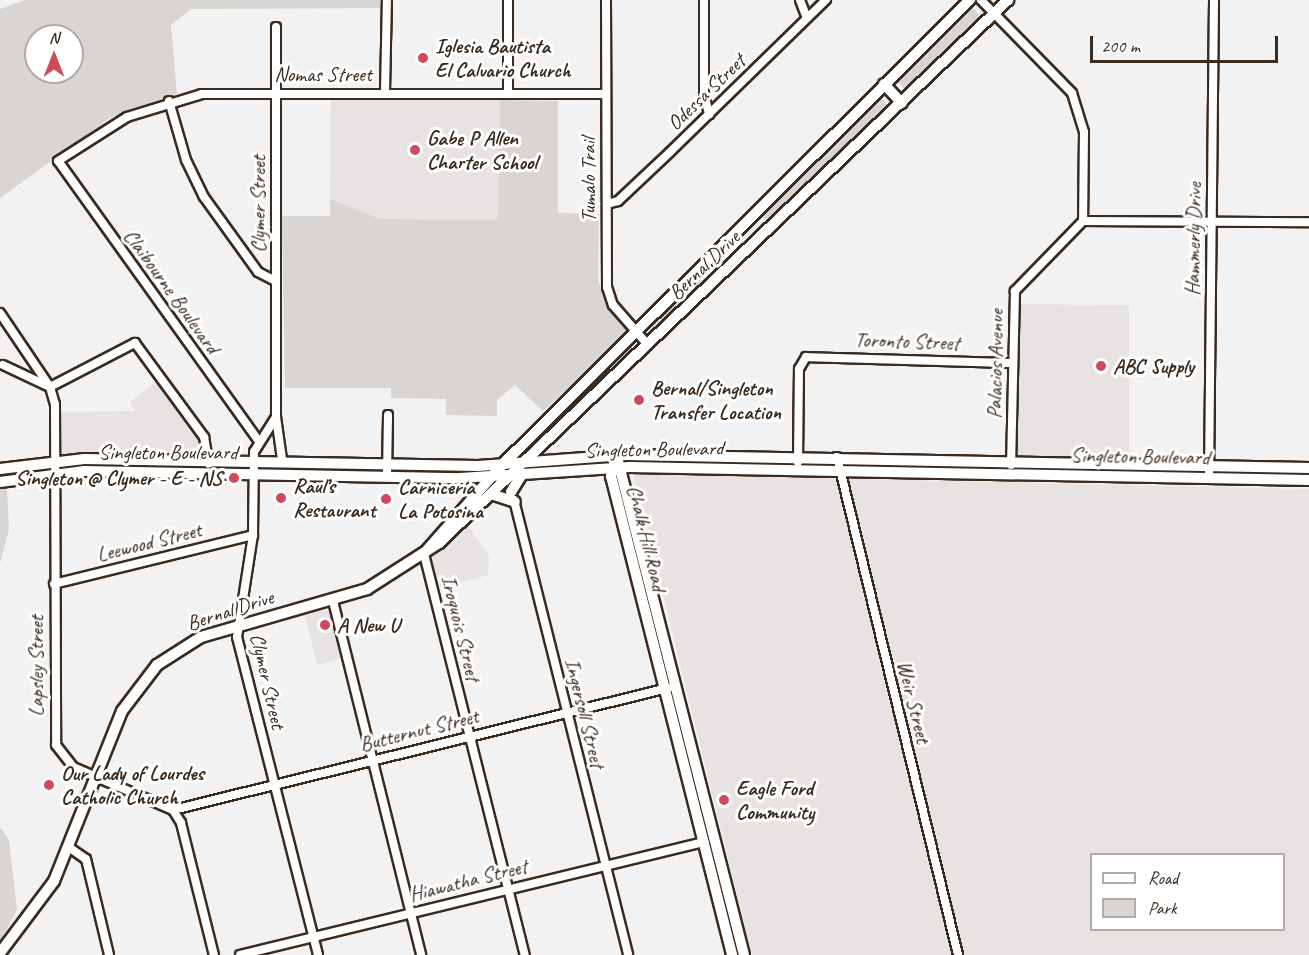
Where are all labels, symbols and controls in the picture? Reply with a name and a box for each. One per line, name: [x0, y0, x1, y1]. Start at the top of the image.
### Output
north arrow: [24, 24, 84, 84]
scale bar: [1093, 24, 1280, 62]
text: N: [49, 28, 59, 48]
place label: Iglesia Bautista El Calvario Church: [435, 33, 571, 83]
text: 200 m: [1101, 35, 1140, 57]
street label: Odessa Street: [662, 49, 750, 135]
marker: Iglesia Bautista El Calvario Church: [416, 51, 430, 65]
street label: Nomas Street: [274, 61, 372, 87]
place label: Gabe P Allen Charter School: [427, 125, 537, 175]
street label: Tumalo Trail: [575, 138, 601, 222]
marker: Gabe P Allen Charter School: [408, 143, 422, 157]
street label: Clymer Street: [245, 155, 271, 253]
street label: Hammerly Drive: [1179, 182, 1207, 296]
street label: Claibourne Boulevard: [118, 224, 226, 358]
street label: Bernal Drive: [663, 225, 745, 305]
street label: Palacios Avenue: [981, 309, 1009, 419]
street label: Toronto Street: [854, 327, 960, 355]
place label: ABC Supply: [1113, 353, 1194, 379]
marker: ABC Supply: [1094, 359, 1108, 373]
place label: Bernal/Singleton Transfer Location: [651, 375, 780, 425]
marker: Bernal/Singleton Transfer Location: [632, 393, 646, 407]
street label: Singleton Boulevard: [584, 435, 724, 463]
street label: Singleton Boulevard: [98, 439, 238, 465]
street label: Singleton Boulevard: [1070, 442, 1210, 470]
place label: Singleton @ Clymer - E - NS: [15, 465, 222, 491]
marker: Singleton @ Clymer - E - NS: [227, 471, 241, 485]
place label: Raul’s Restaurant: [293, 473, 375, 523]
place label: Carnicería La Potosina: [398, 474, 483, 524]
street label: Chalk Hill Road: [622, 482, 672, 594]
marker: Raul’s Restaurant: [274, 491, 288, 505]
marker: Carnicería La Potosina: [379, 492, 393, 506]
street label: Leewood Street: [94, 517, 204, 567]
street label: Iroquois Street: [436, 572, 486, 684]
street label: Bernal Drive: [184, 584, 276, 636]
place label: A New U: [337, 612, 399, 638]
street label: Lapsley Street: [23, 615, 49, 717]
marker: A New U: [318, 618, 332, 632]
street label: Clymer Street: [245, 631, 291, 731]
street label: Ingersoll Street: [559, 656, 611, 770]
street label: Weir Street: [892, 658, 936, 746]
street label: Butternut Street: [357, 703, 481, 757]
place label: Our Lady of Lourdes Catholic Church: [61, 760, 205, 810]
place label: Eagle Ford Community: [736, 775, 814, 825]
marker: Our Lady of Lourdes Catholic Church: [42, 778, 56, 792]
marker: Eagle Ford Community: [717, 793, 731, 807]
street label: Hiawatha Street: [407, 853, 529, 907]
legend: [1090, 853, 1285, 931]
text: Road: [1148, 867, 1178, 889]
text: Park: [1148, 897, 1177, 919]

